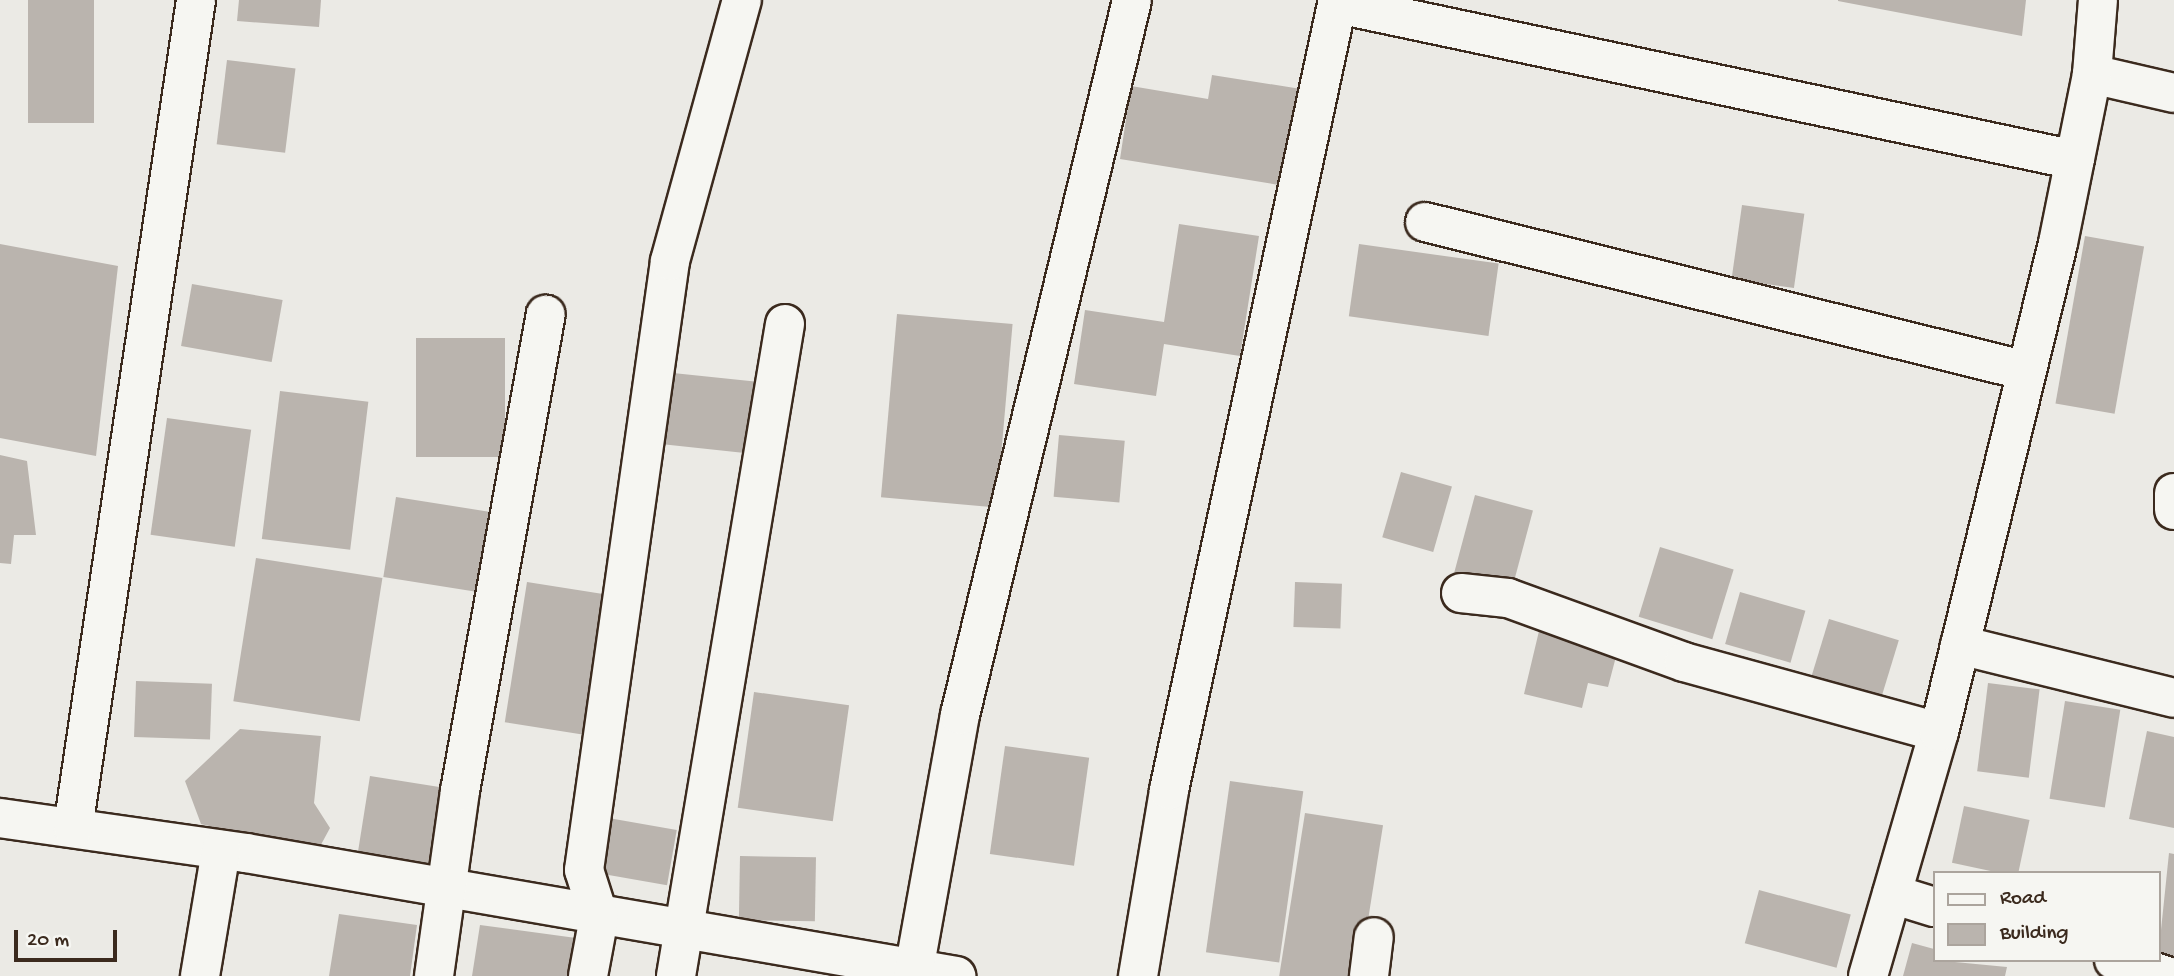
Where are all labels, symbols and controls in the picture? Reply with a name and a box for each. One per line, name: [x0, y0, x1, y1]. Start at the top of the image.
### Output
legend: [1932, 871, 2160, 962]
text: Road: [2000, 887, 2046, 912]
scale bar: [18, 916, 121, 960]
text: Building: [2000, 922, 2069, 947]
text: 20 m: [27, 929, 69, 954]

